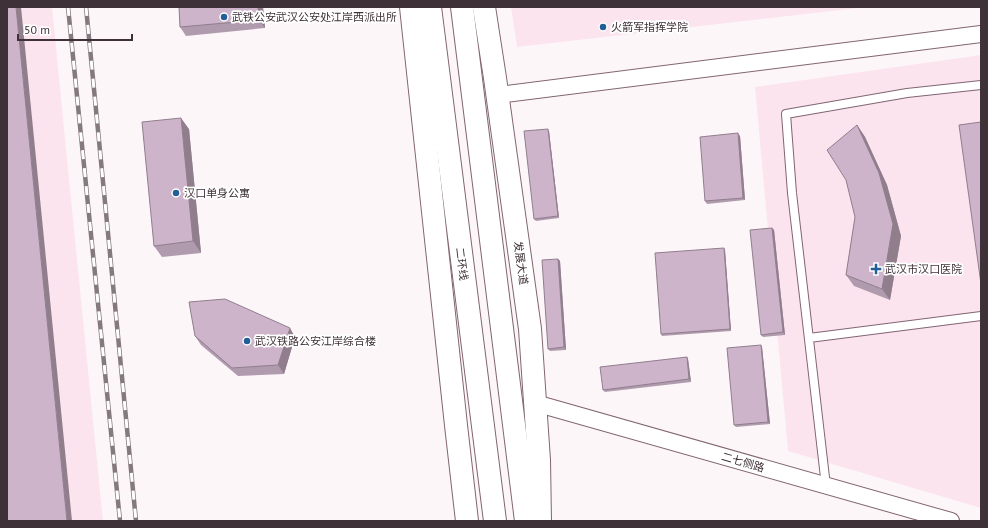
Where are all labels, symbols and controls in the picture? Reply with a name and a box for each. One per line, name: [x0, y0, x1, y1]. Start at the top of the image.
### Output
place label: 武铁公安武汉公安处江岸西派出所: [232, 10, 397, 24]
marker: 武铁公安武汉公安处江岸西派出所: [219, 12, 229, 22]
scale bar: [18, 16, 132, 42]
place label: 火箭军指挥学院: [611, 20, 688, 34]
text: 50 m: [24, 22, 50, 37]
marker: 火箭军指挥学院: [598, 22, 608, 32]
place label: 汉口单身公寓: [184, 186, 250, 200]
marker: 汉口单身公寓: [171, 188, 181, 198]
street label: 发展大道: [511, 240, 531, 286]
street label: 二环线: [453, 247, 471, 281]
place label: 武汉市汉口医院: [885, 262, 962, 276]
marker: 武汉市汉口医院: [870, 263, 882, 275]
place label: 武汉铁路公安江岸综合楼: [255, 334, 376, 348]
marker: 武汉铁路公安江岸综合楼: [242, 336, 252, 346]
street label: 二七侧路: [720, 449, 766, 475]

